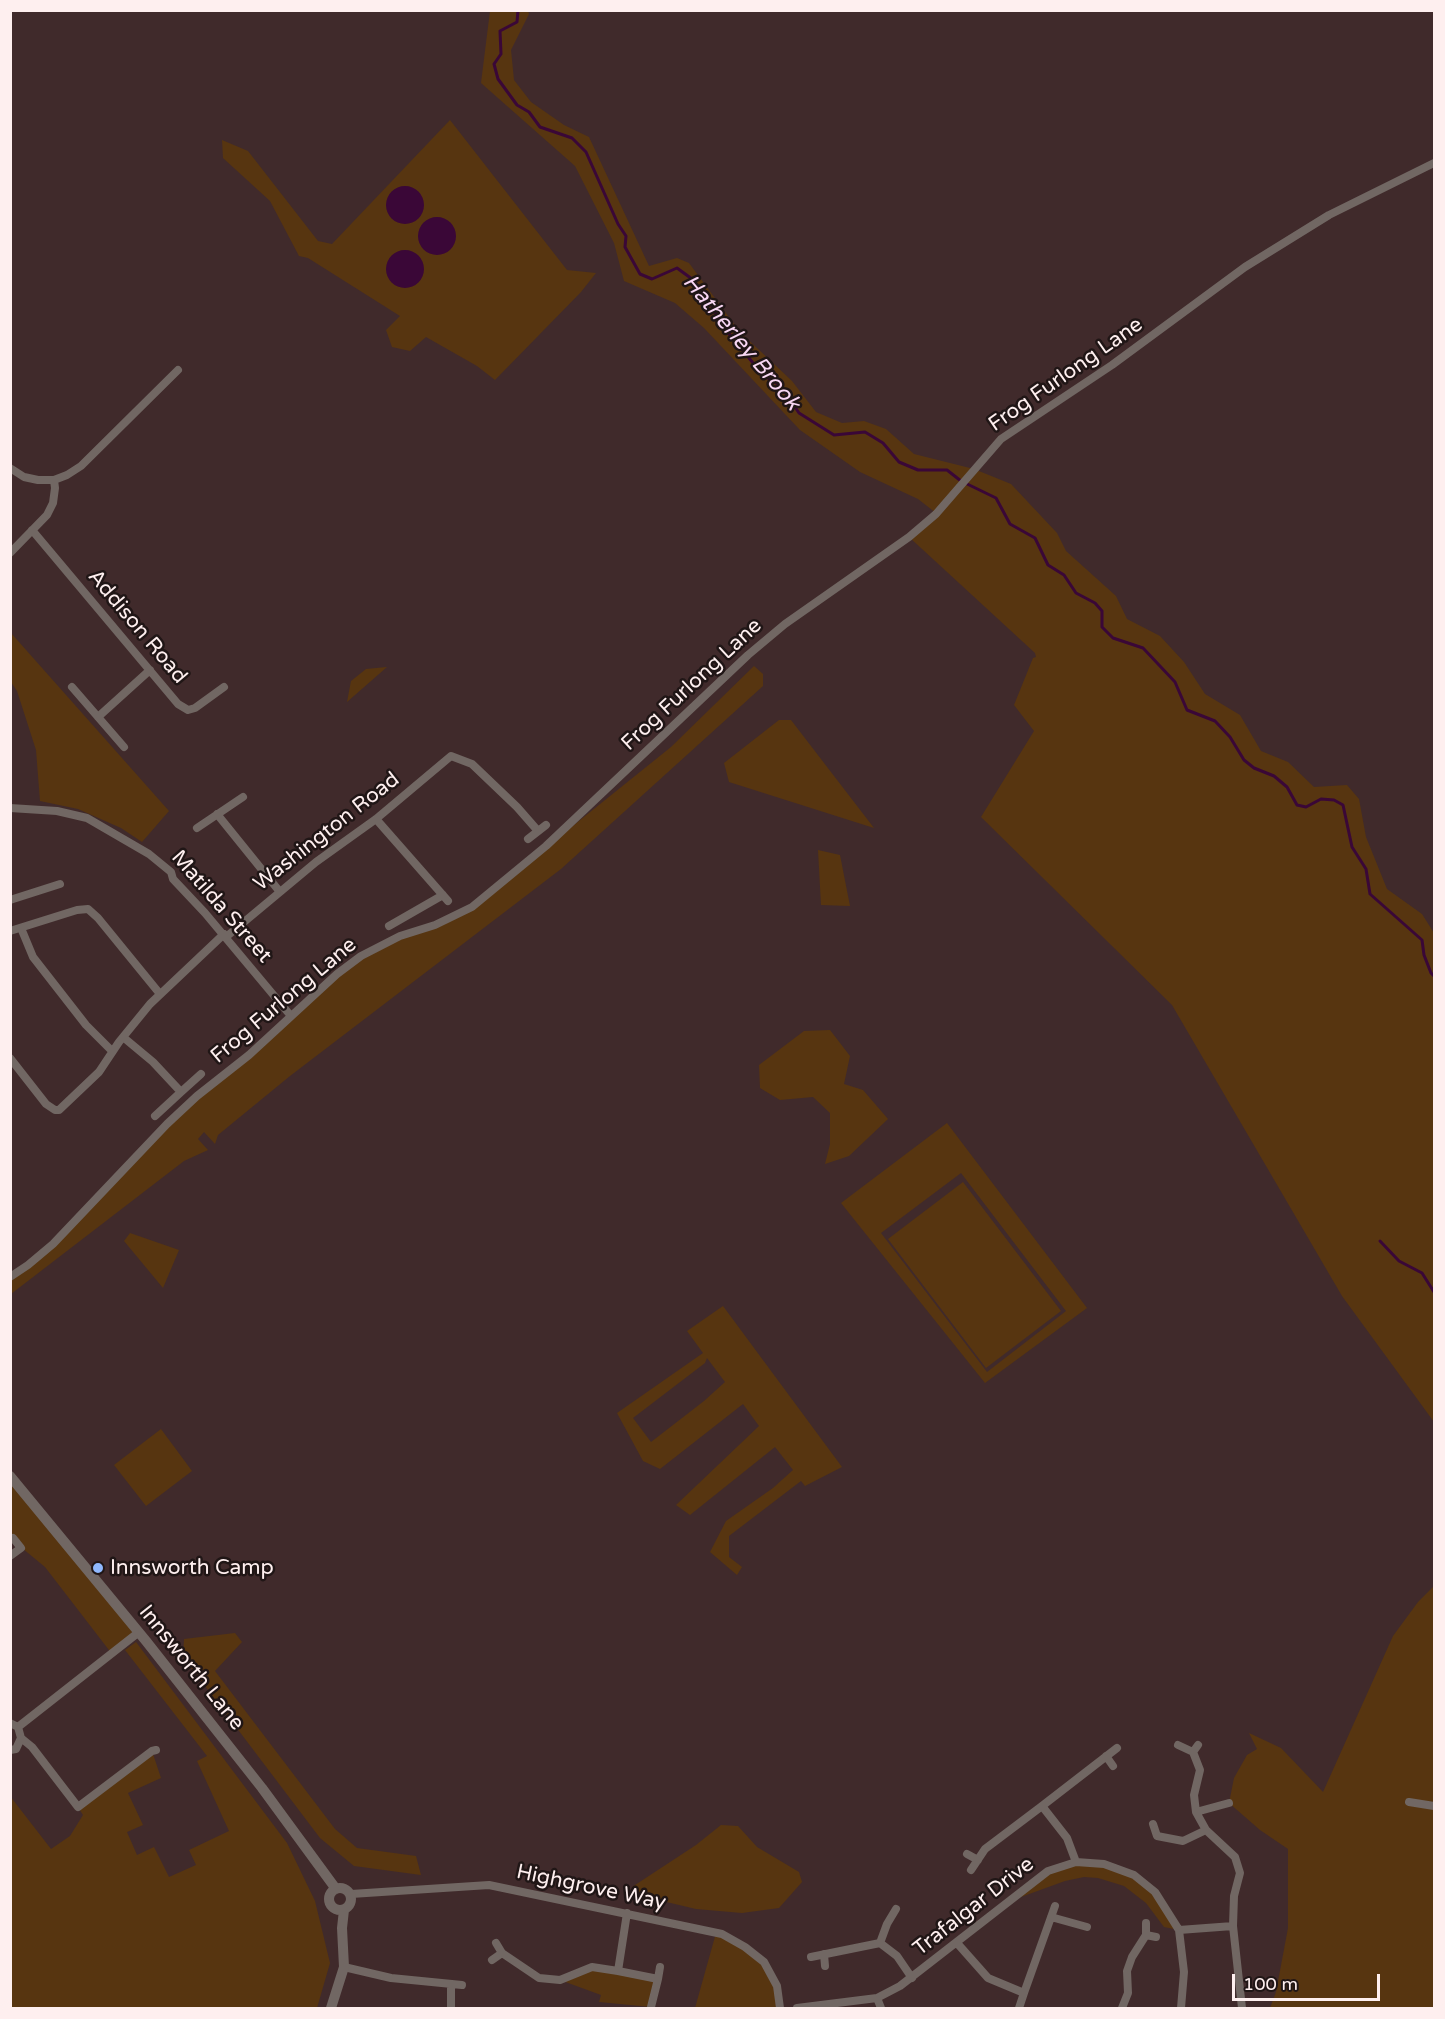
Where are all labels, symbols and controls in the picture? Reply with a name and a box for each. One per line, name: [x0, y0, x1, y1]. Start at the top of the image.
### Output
water label: Hatherley Brook: [677, 270, 805, 416]
street label: Frog Furlong Lane: [984, 312, 1148, 438]
street label: Addison Road: [82, 565, 192, 689]
street label: Frog Furlong Lane: [617, 614, 767, 756]
street label: Washington Road: [249, 767, 405, 897]
street label: Matilda Street: [165, 846, 277, 968]
street label: Frog Furlong Lane: [206, 933, 362, 1069]
place label: Innsworth Camp: [110, 1555, 274, 1581]
marker: Innsworth Camp: [91, 1561, 105, 1575]
street label: Innsworth Lane: [133, 1600, 249, 1736]
street label: Trafalgar Drive: [909, 1852, 1039, 1962]
street label: Highgrove Way: [514, 1860, 668, 1916]
scale bar: [1235, 1962, 1384, 2000]
text: 100 m: [1243, 1973, 1298, 1995]

